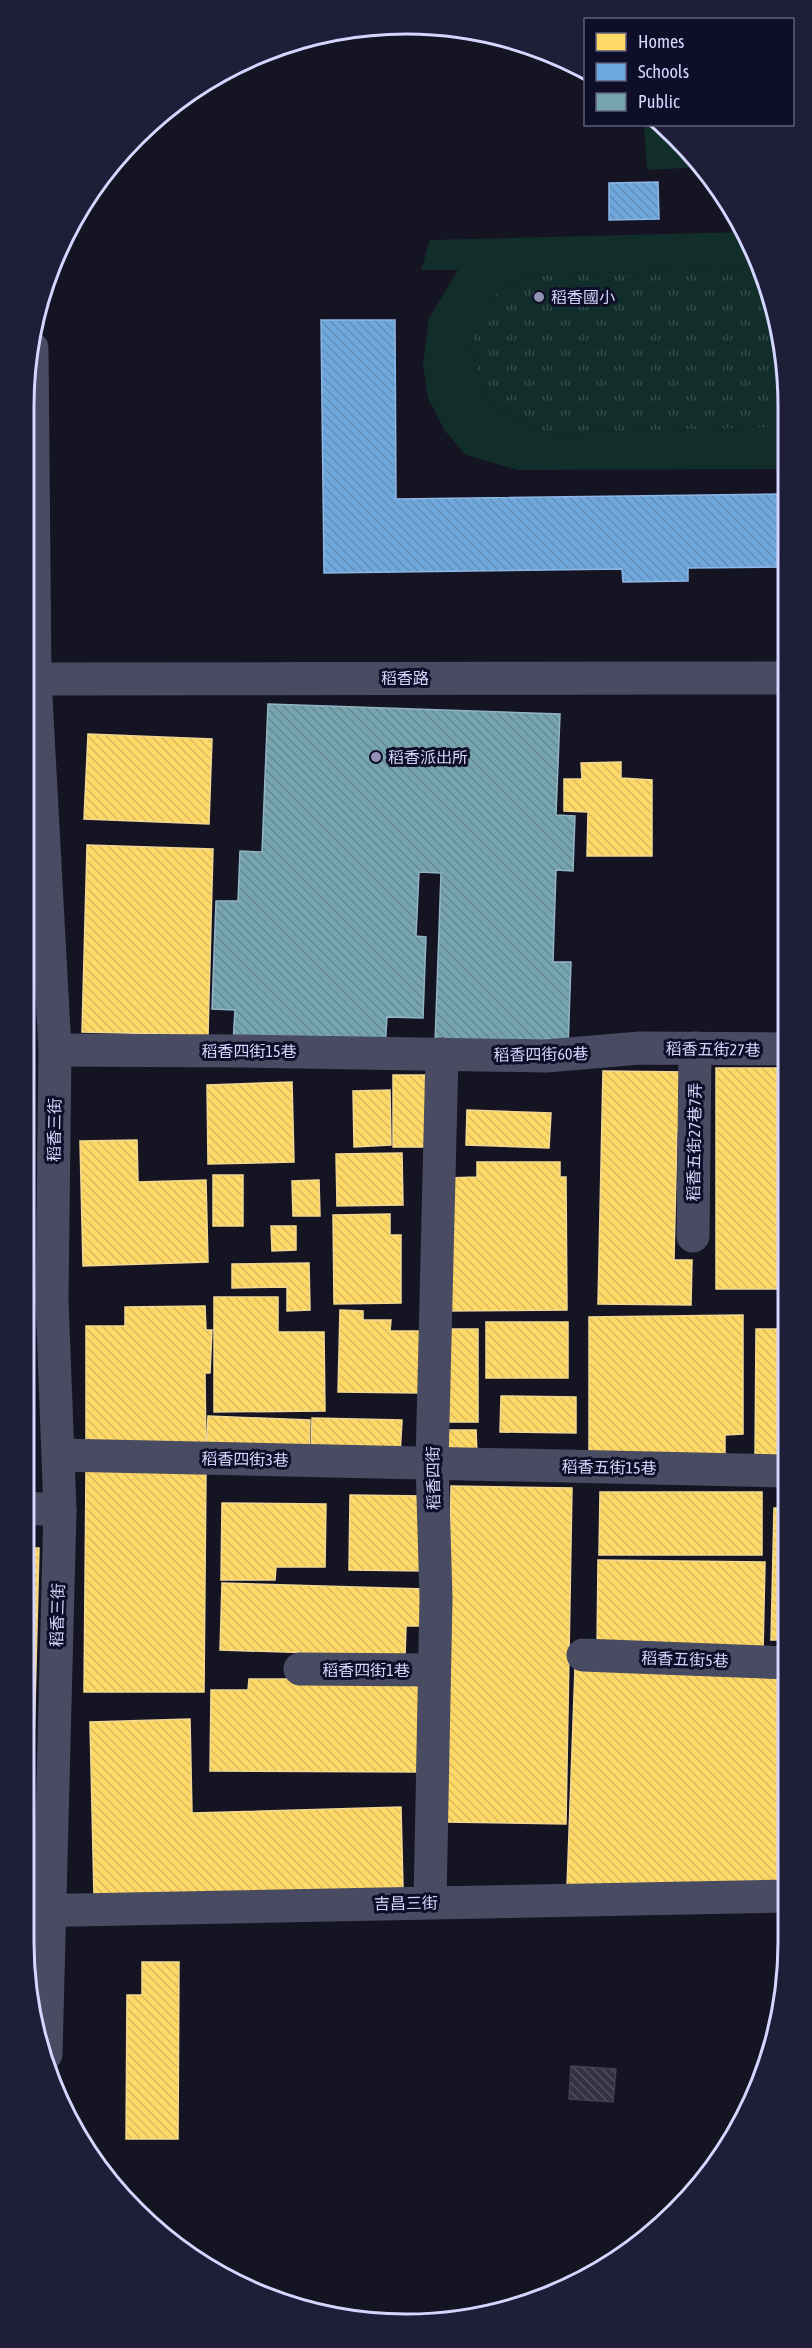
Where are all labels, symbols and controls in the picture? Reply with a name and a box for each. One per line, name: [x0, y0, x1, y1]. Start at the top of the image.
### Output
legend: [584, 18, 794, 126]
text: Homes: [638, 31, 684, 52]
text: Schools: [638, 61, 689, 82]
text: Public: [638, 91, 680, 112]
place label: 稻香國小: [551, 288, 615, 306]
marker: 稻香國小: [532, 290, 546, 304]
street label: 稻香路: [381, 669, 429, 687]
place label: 稻香派出所: [388, 748, 468, 766]
marker: 稻香派出所: [369, 750, 383, 764]
street label: 稻香五街27巷: [665, 1039, 761, 1059]
street label: 稻香四街15巷: [201, 1042, 297, 1060]
street label: 稻香四街60巷: [493, 1044, 589, 1064]
street label: 稻香五街27巷7弄: [684, 1083, 704, 1201]
street label: 稻香三街: [44, 1098, 64, 1162]
street label: 稻香四街: [423, 1446, 443, 1510]
street label: 稻香四街3巷: [201, 1449, 289, 1469]
street label: 稻香五街15巷: [561, 1457, 657, 1477]
street label: 稻香三街: [47, 1583, 67, 1647]
street label: 稻香五街5巷: [641, 1648, 729, 1670]
street label: 稻香四街1巷: [322, 1661, 410, 1679]
street label: 吉昌三街: [374, 1893, 438, 1913]

